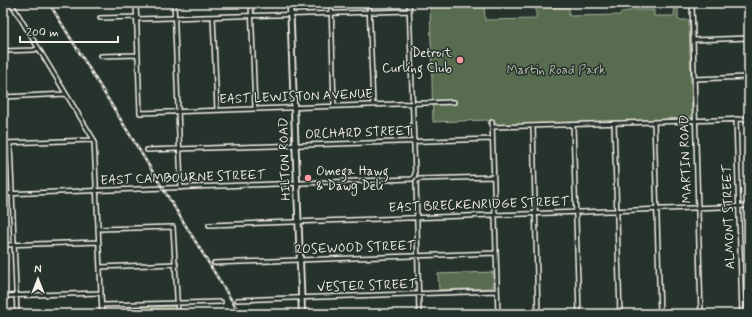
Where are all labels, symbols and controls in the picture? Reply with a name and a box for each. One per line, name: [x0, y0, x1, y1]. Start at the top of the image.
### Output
scale bar: [20, 18, 118, 44]
text: 200 m: [26, 25, 59, 41]
place label: Detroit Curling Club: [382, 45, 452, 79]
marker: Detroit Curling Club: [455, 55, 465, 65]
park label: Martin Road Park: [506, 62, 606, 79]
street label: EAST LEWISTON AVENUE: [219, 86, 374, 108]
street label: MARTIN ROAD: [676, 114, 696, 204]
street label: HILTON ROAD: [275, 117, 295, 201]
street label: ORCHARD STREET: [305, 123, 413, 143]
place label: Omega Hawg & Dawg Deli: [316, 163, 389, 196]
street label: ALMONT STREET: [719, 163, 739, 270]
street label: EAST CAMBOURNE STREET: [100, 167, 267, 189]
marker: Omega Hawg & Dawg Deli: [303, 173, 313, 183]
street label: EAST BRECKENRIDGE STREET: [388, 193, 571, 217]
street label: ROSEWOOD STREET: [294, 237, 417, 259]
north arrow: [18, 259, 58, 299]
text: N: [34, 263, 42, 277]
street label: VESTER STREET: [317, 276, 418, 296]

